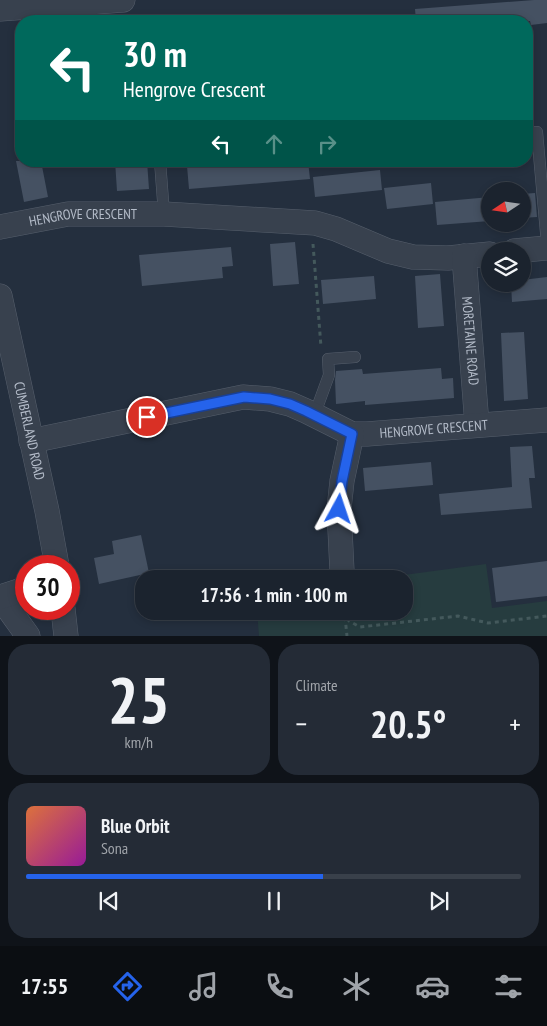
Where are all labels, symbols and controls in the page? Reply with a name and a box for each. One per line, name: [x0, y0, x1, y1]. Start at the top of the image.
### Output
text: 30 m: [123, 31, 187, 77]
icon: left: [40, 35, 105, 100]
text: Hengrove Crescent: [123, 75, 265, 103]
icon: left: [207, 130, 235, 158]
icon: ahead: [260, 130, 288, 158]
icon: right: [313, 130, 341, 158]
north arrow: [481, 182, 531, 232]
map controls: [481, 182, 531, 292]
street label: HENGROVE CRESCENT: [28, 205, 138, 230]
button: layers: [481, 242, 531, 292]
street label: MORETAINE ROAD: [458, 296, 483, 386]
street label: CUMBERLAND ROAD: [10, 380, 49, 482]
pin: [126, 396, 168, 438]
icon: arrive: [133, 403, 161, 431]
street label: HENGROVE CRESCENT: [379, 416, 489, 442]
position arrow: [312, 482, 364, 534]
speed limit sign: 30: [15, 555, 80, 620]
text: 17:56 · 1 min · 100 m: [201, 583, 347, 607]
text: 25: [108, 657, 170, 741]
text: Climate: [296, 675, 338, 695]
text: 20.5°: [370, 699, 446, 748]
text: −: [296, 705, 307, 742]
text: +: [509, 705, 521, 742]
text: km/h: [125, 732, 153, 752]
text: Blue Orbit: [101, 814, 170, 838]
text: Sona: [101, 838, 128, 858]
icon: previous: [95, 887, 123, 915]
icon: pause: [260, 887, 288, 915]
icon: next: [425, 887, 453, 915]
icon: directions: [110, 969, 145, 1004]
icon: music: [186, 969, 221, 1004]
icon: phone: [262, 969, 297, 1004]
icon: climate: [339, 969, 374, 1004]
icon: car: [415, 969, 450, 1004]
icon: filters: [491, 969, 526, 1004]
text: 17:55: [21, 972, 68, 1000]

